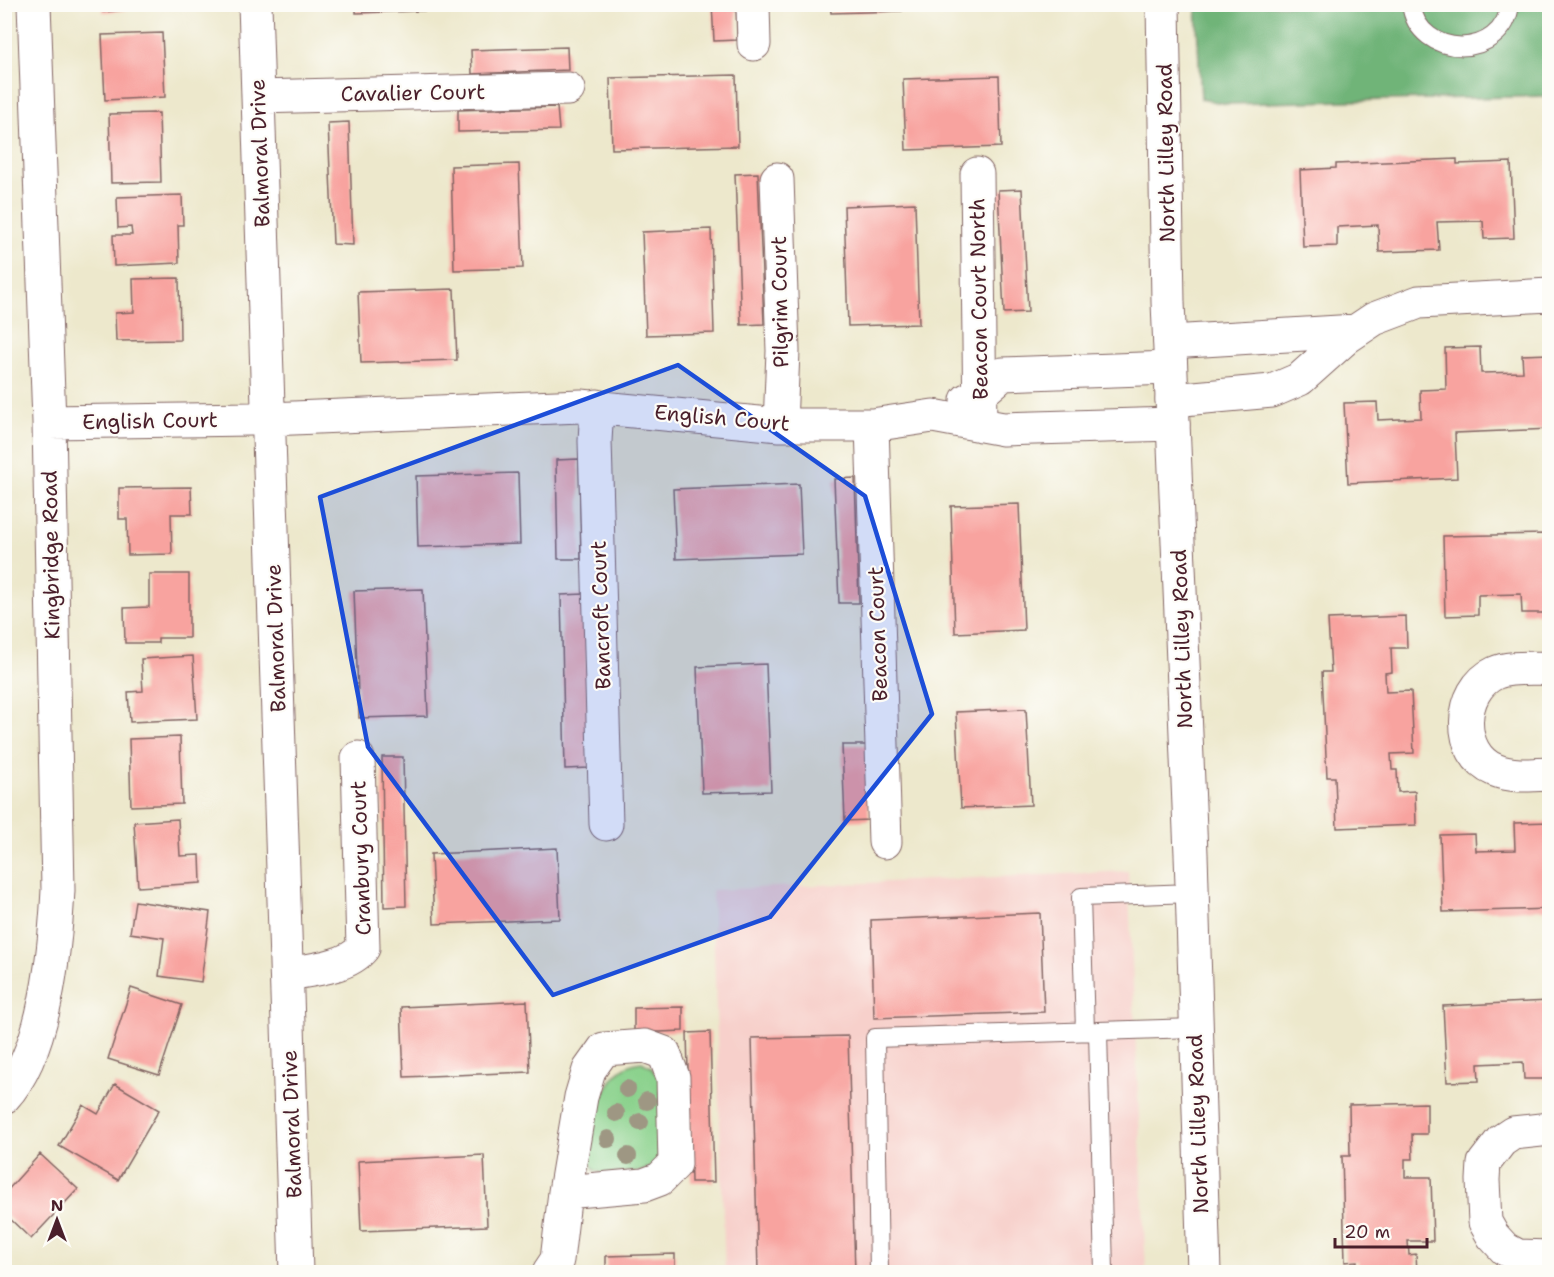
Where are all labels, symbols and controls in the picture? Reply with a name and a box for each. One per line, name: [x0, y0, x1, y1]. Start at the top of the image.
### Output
street label: North Lilley Road: [1150, 63, 1182, 243]
street label: Balmoral Drive: [243, 78, 277, 228]
street label: Cavalier Court: [340, 78, 486, 108]
street label: Beacon Court North: [963, 198, 995, 400]
street label: Pilgrim Court: [765, 236, 795, 368]
street label: English Court: [653, 398, 791, 438]
street label: English Court: [82, 406, 218, 436]
street label: Kingbridge Road: [36, 470, 66, 640]
street label: Bancroft Court: [584, 540, 618, 690]
street label: North Lilley Road: [1165, 549, 1199, 729]
street label: Balmoral Drive: [259, 563, 293, 713]
street label: Beacon Court: [862, 566, 894, 702]
street label: Cranbury Court: [344, 780, 378, 936]
street label: North Lilley Road: [1181, 1034, 1215, 1214]
street label: Balmoral Drive: [275, 1049, 309, 1199]
north arrow: [27, 1190, 87, 1250]
text: N: [51, 1195, 63, 1216]
scale bar: [1335, 1211, 1426, 1249]
text: 20 m: [1344, 1220, 1390, 1244]

